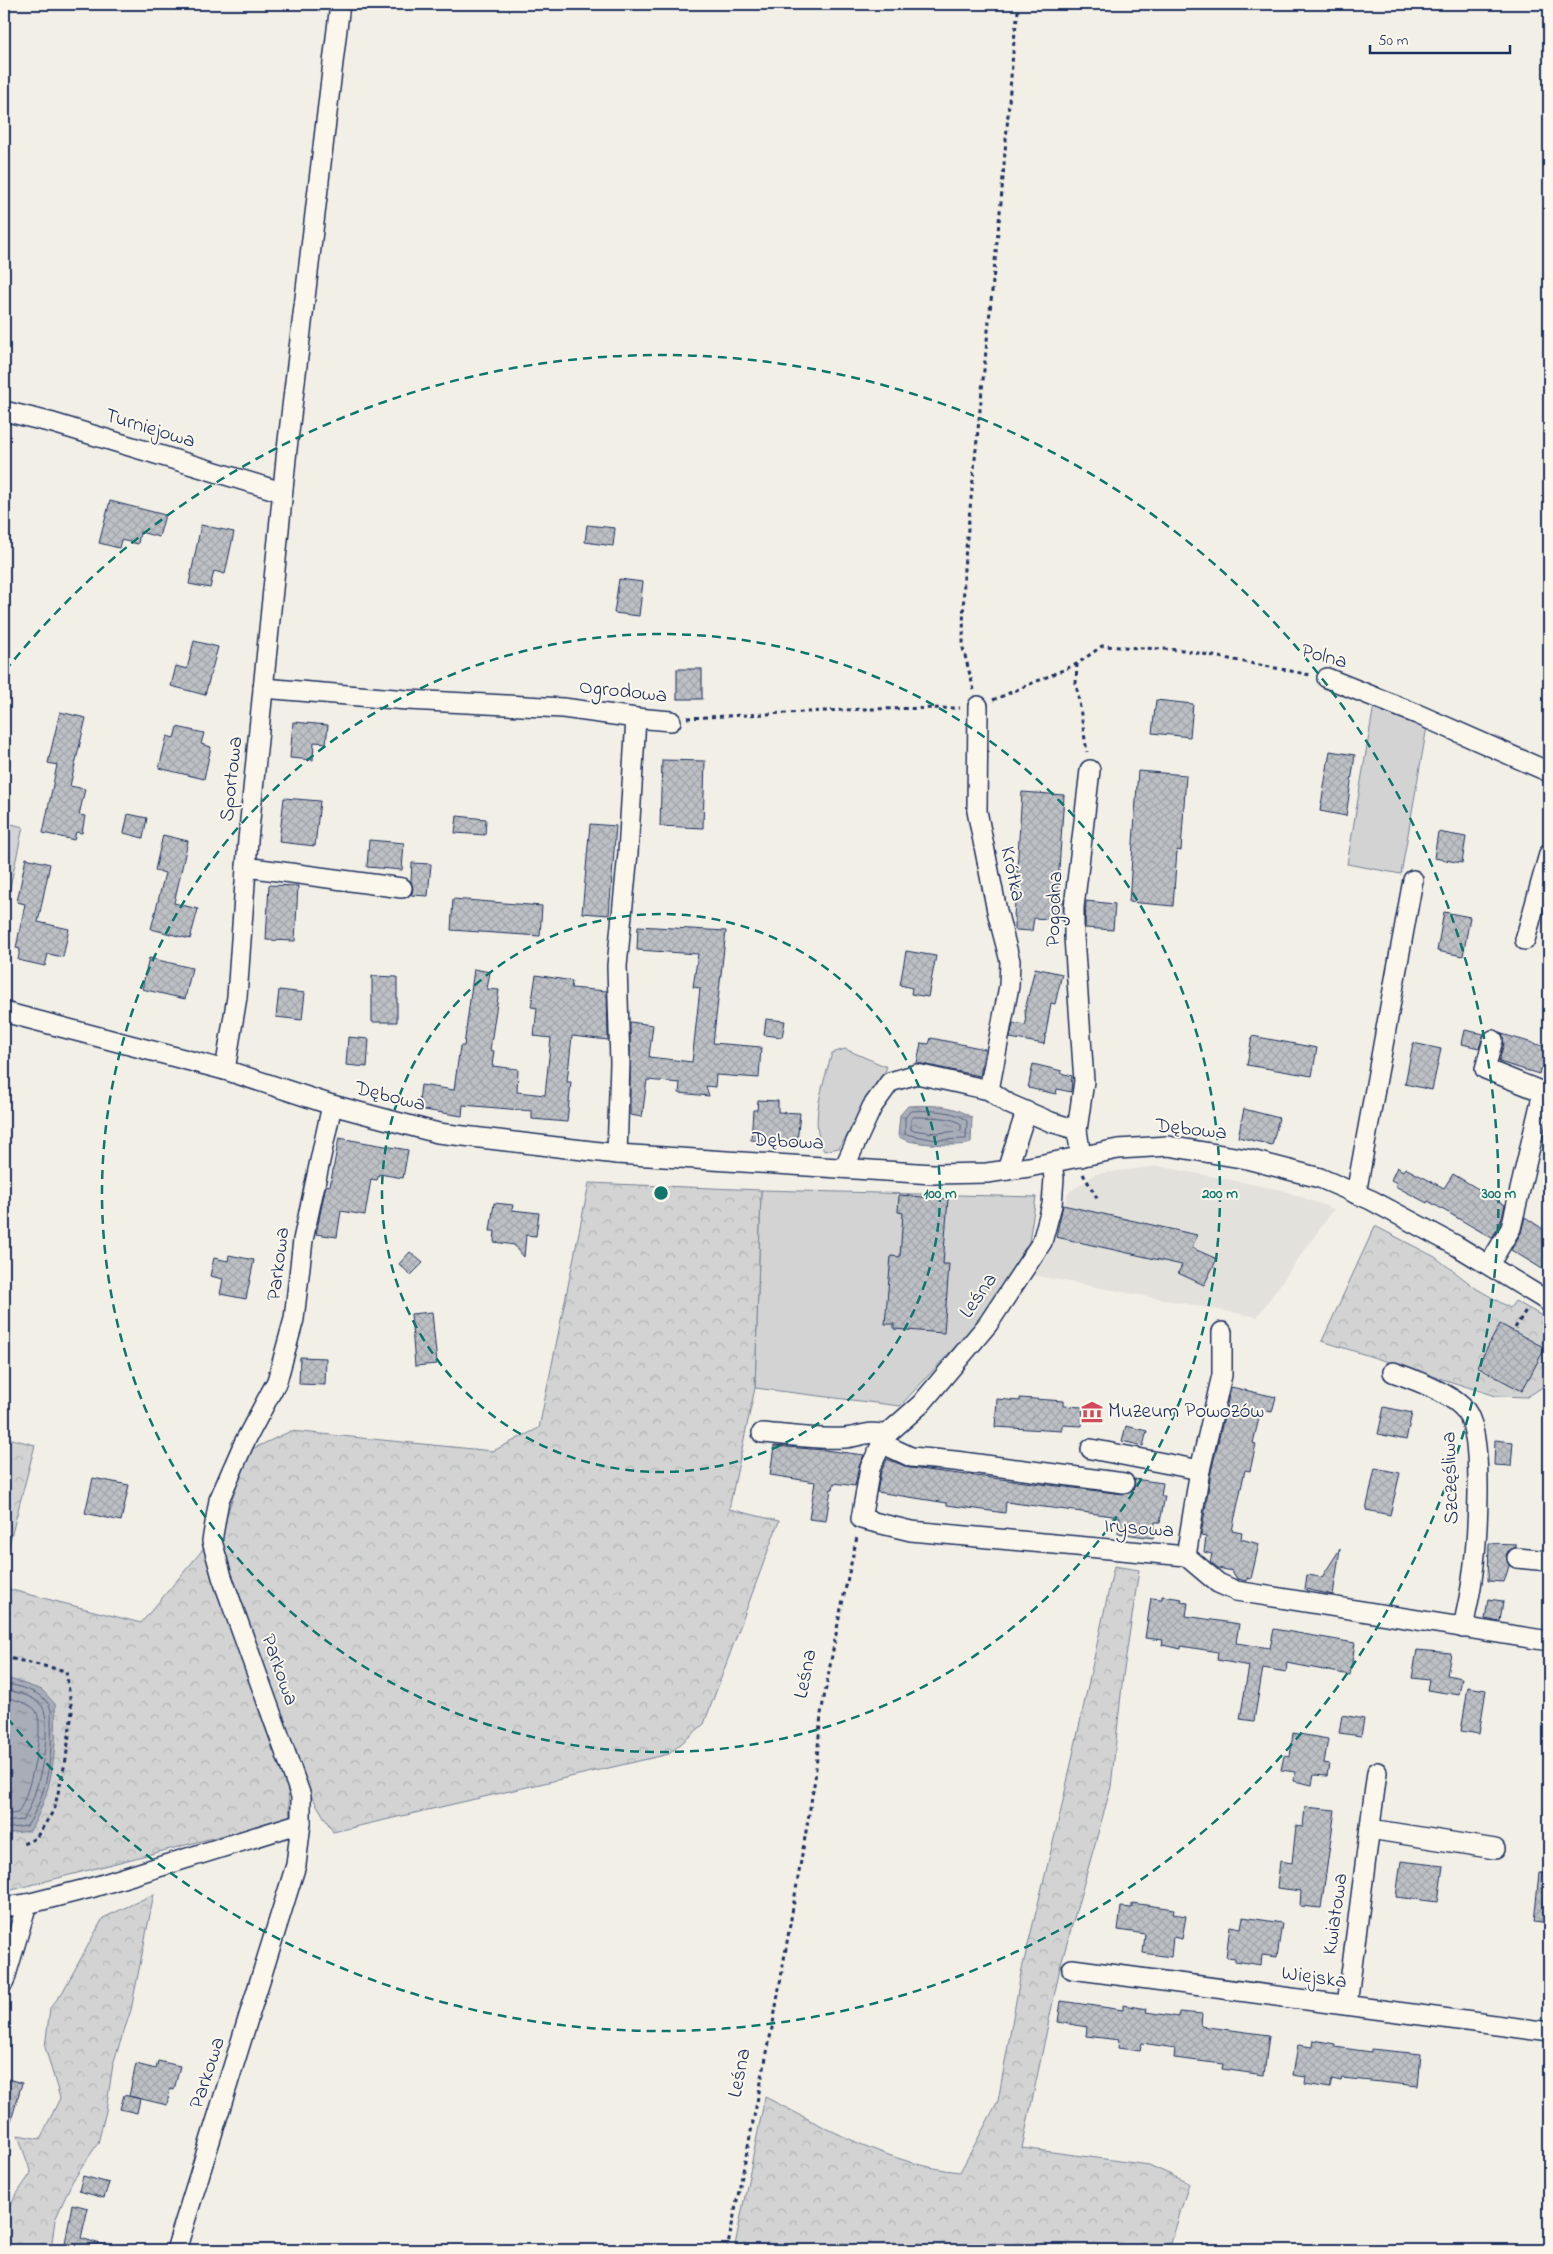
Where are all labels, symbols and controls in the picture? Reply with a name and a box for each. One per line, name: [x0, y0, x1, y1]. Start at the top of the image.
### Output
scale bar: [1370, 22, 1510, 54]
text: 50 m: [1378, 30, 1409, 52]
street label: Turniejowa: [101, 401, 199, 457]
street label: Polna: [1298, 637, 1350, 677]
street label: Ogrodowa: [577, 672, 669, 714]
street label: Sportowa: [213, 735, 251, 823]
street label: Krótka: [992, 844, 1032, 904]
street label: Pogodna: [1039, 871, 1073, 947]
street label: Dębowa: [350, 1074, 429, 1120]
street label: Dębowa: [1153, 1111, 1228, 1149]
street label: Dębowa: [750, 1125, 825, 1159]
text: 100 m: [923, 1183, 957, 1205]
text: 200 m: [1201, 1183, 1238, 1205]
text: 300 m: [1481, 1183, 1517, 1205]
centre of rings: [652, 1184, 670, 1202]
street label: Parkowa: [260, 1225, 298, 1303]
street label: Leśna: [952, 1267, 1006, 1325]
place label: Muzeum Powozów: [1108, 1397, 1264, 1427]
museum icon: Muzeum Powozów: [1079, 1399, 1105, 1425]
street label: Szczęśliwa: [1434, 1431, 1468, 1525]
street label: Irysowa: [1103, 1512, 1175, 1548]
street label: Parkowa: [252, 1630, 306, 1710]
street label: Leśna: [787, 1647, 825, 1701]
street label: Kwiatowa: [1315, 1871, 1357, 1957]
street label: Wiejska: [1279, 1959, 1349, 1997]
street label: Parkowa: [182, 2033, 234, 2113]
street label: Leśna: [721, 2046, 759, 2100]

